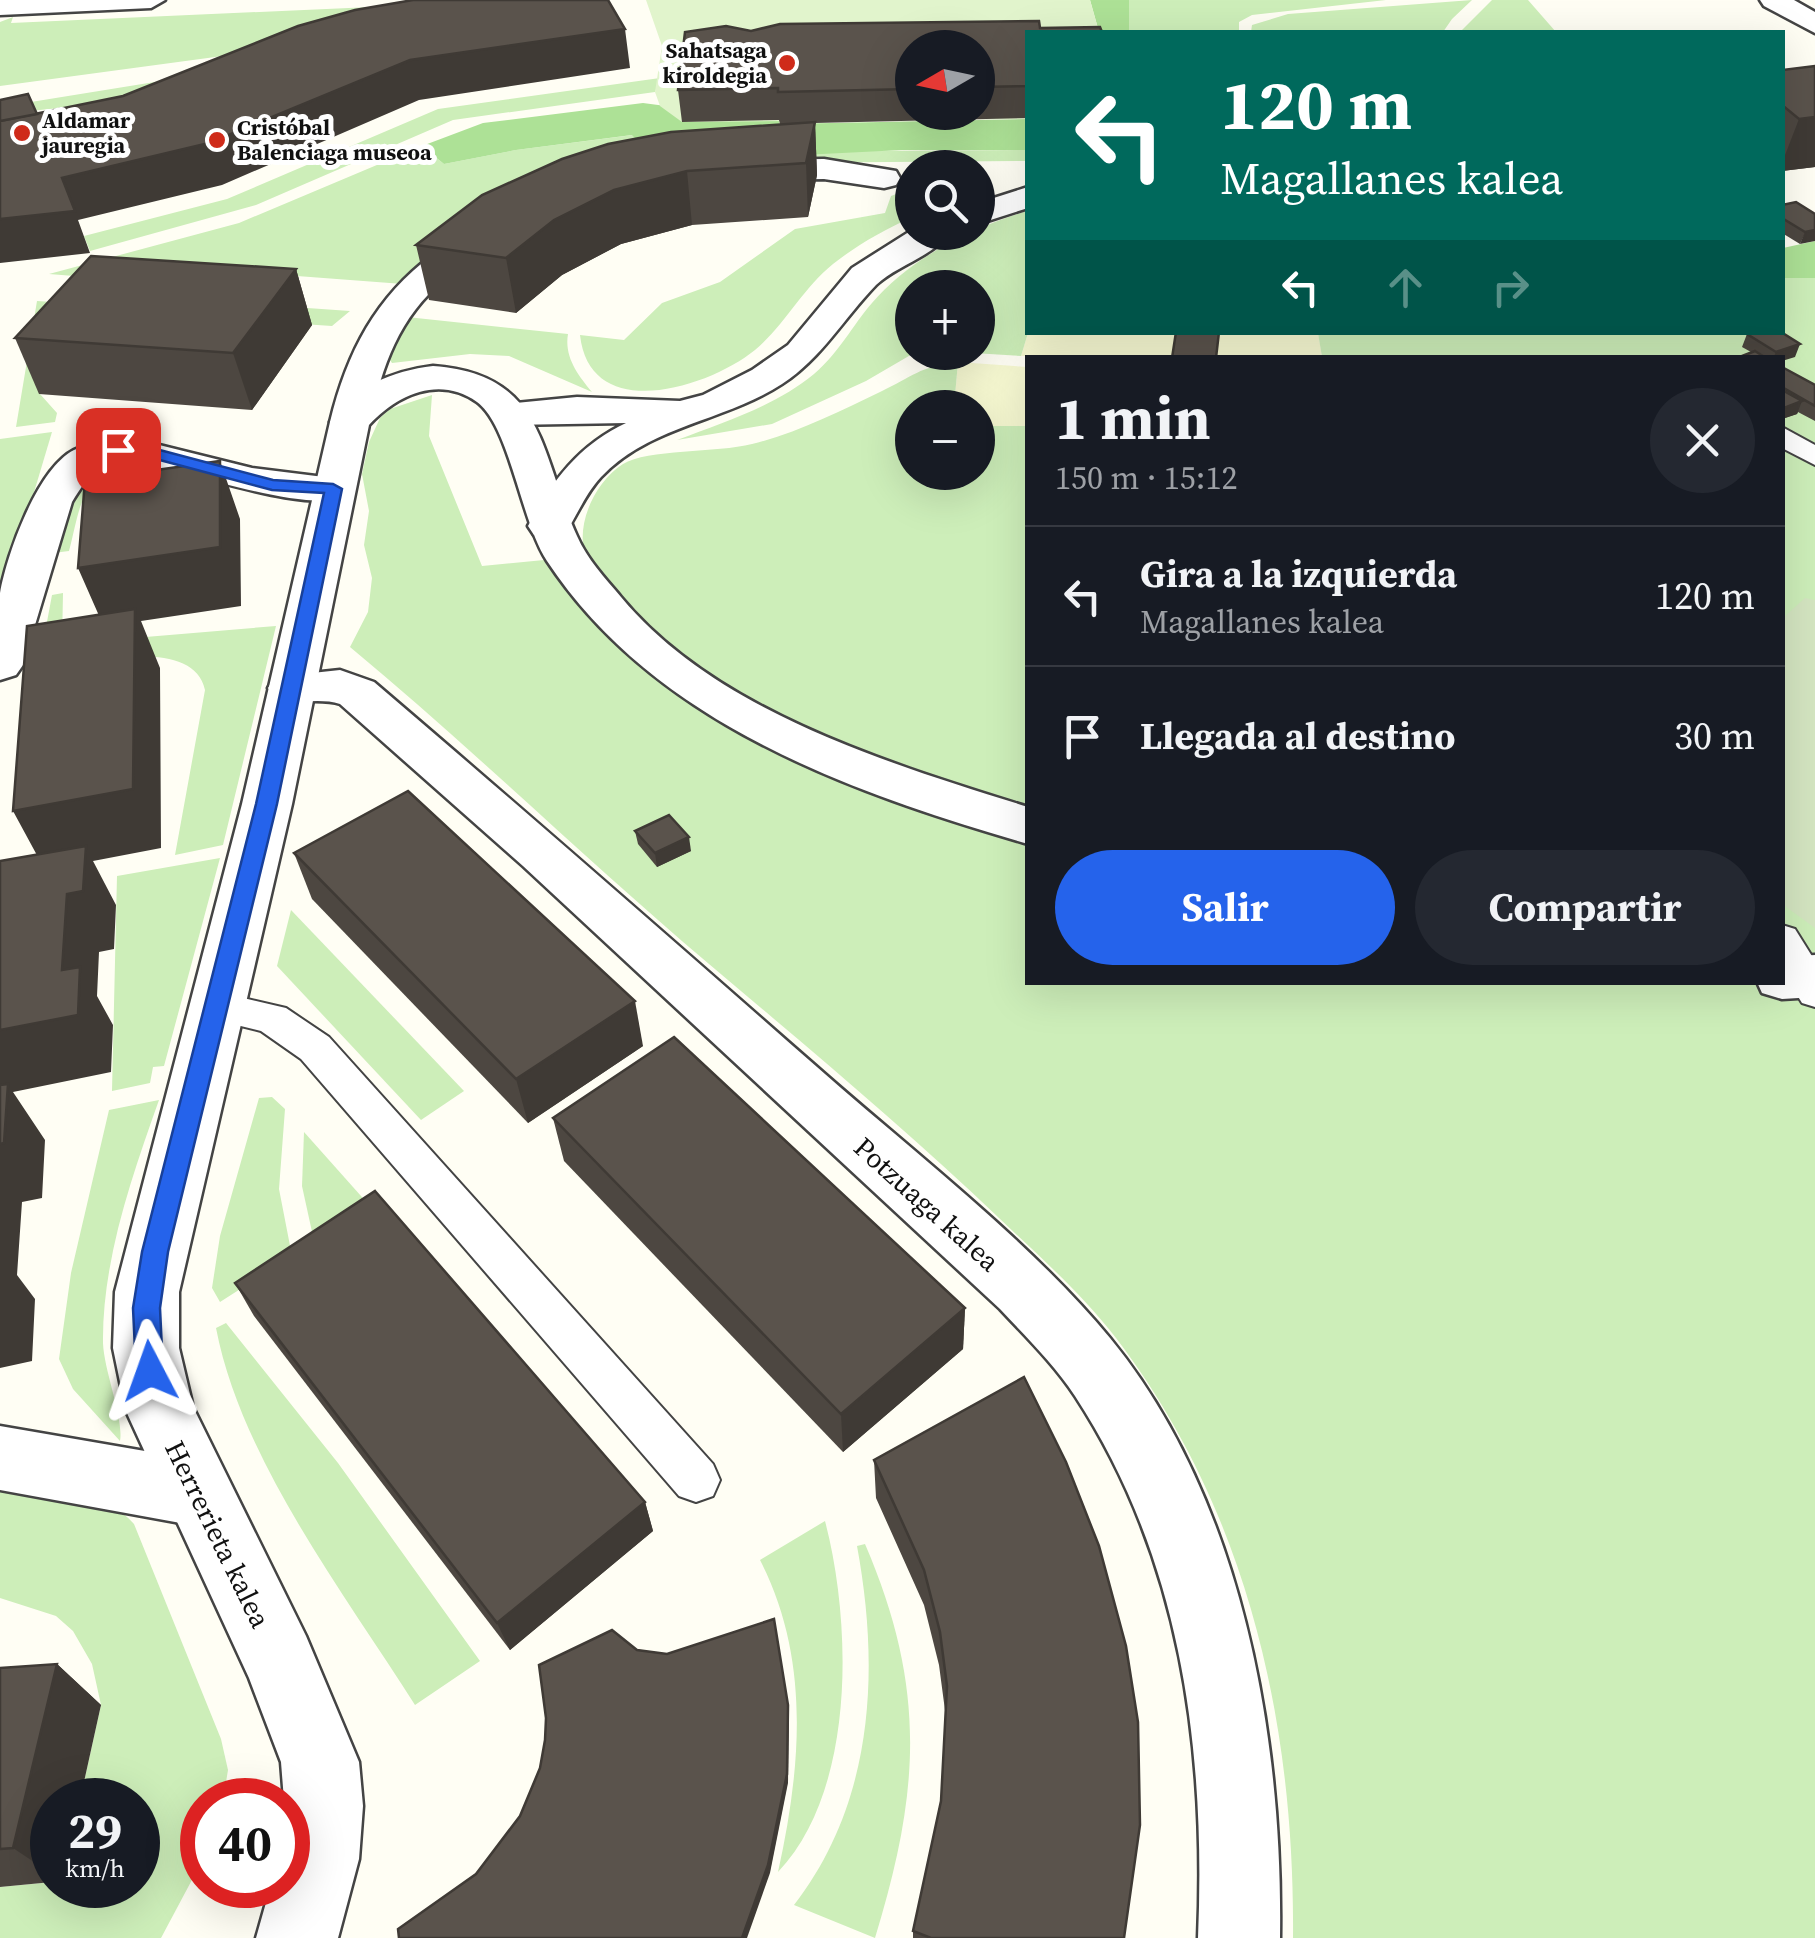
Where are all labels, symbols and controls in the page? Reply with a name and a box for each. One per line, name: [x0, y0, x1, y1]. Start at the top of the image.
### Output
north arrow: [895, 30, 995, 130]
map controls: [895, 30, 995, 490]
place label: Sahatsaga kiroldegia: [662, 35, 767, 90]
marker: Sahatsaga kiroldegia: [776, 52, 798, 74]
text: 120 m: [1220, 56, 1412, 152]
icon: left: [1055, 70, 1185, 200]
place label: Aldamar jauregia: [39, 105, 131, 160]
place label: Cristóbal Balenciaga museoa: [237, 112, 432, 167]
marker: Aldamar jauregia: [11, 122, 33, 144]
marker: Cristóbal Balenciaga museoa: [206, 129, 228, 151]
text: Magallanes kalea: [1220, 147, 1563, 209]
button: search: [895, 150, 995, 250]
icon: left: [1273, 260, 1328, 315]
icon: ahead: [1378, 260, 1433, 315]
icon: right: [1483, 260, 1538, 315]
button: +: [895, 270, 995, 370]
text: 1 min: [1055, 377, 1211, 459]
button: close: [1650, 388, 1755, 493]
button: −: [895, 390, 995, 490]
pin: [76, 408, 161, 493]
icon: arrive: [91, 423, 146, 478]
text: 150 m · 15:12: [1055, 456, 1237, 500]
text: Gira a la izquierda: [1140, 548, 1457, 600]
icon: left: [1055, 569, 1110, 624]
text: 120 m: [1655, 570, 1755, 622]
text: Magallanes kalea: [1140, 600, 1384, 644]
icon: arrive: [1055, 709, 1110, 764]
text: Llegada al destino: [1140, 710, 1456, 762]
text: 30 m: [1674, 710, 1755, 762]
button: Salir: [1055, 850, 1395, 965]
button: Compartir: [1415, 850, 1755, 965]
street label: Potzuaga kalea: [846, 1128, 1009, 1280]
position arrow: [98, 1319, 202, 1423]
street label: Herrerieta kalea: [156, 1434, 280, 1635]
speed limit sign: 40: [180, 1778, 310, 1908]
text: 29: [68, 1796, 122, 1865]
text: km/h: [65, 1851, 125, 1885]

